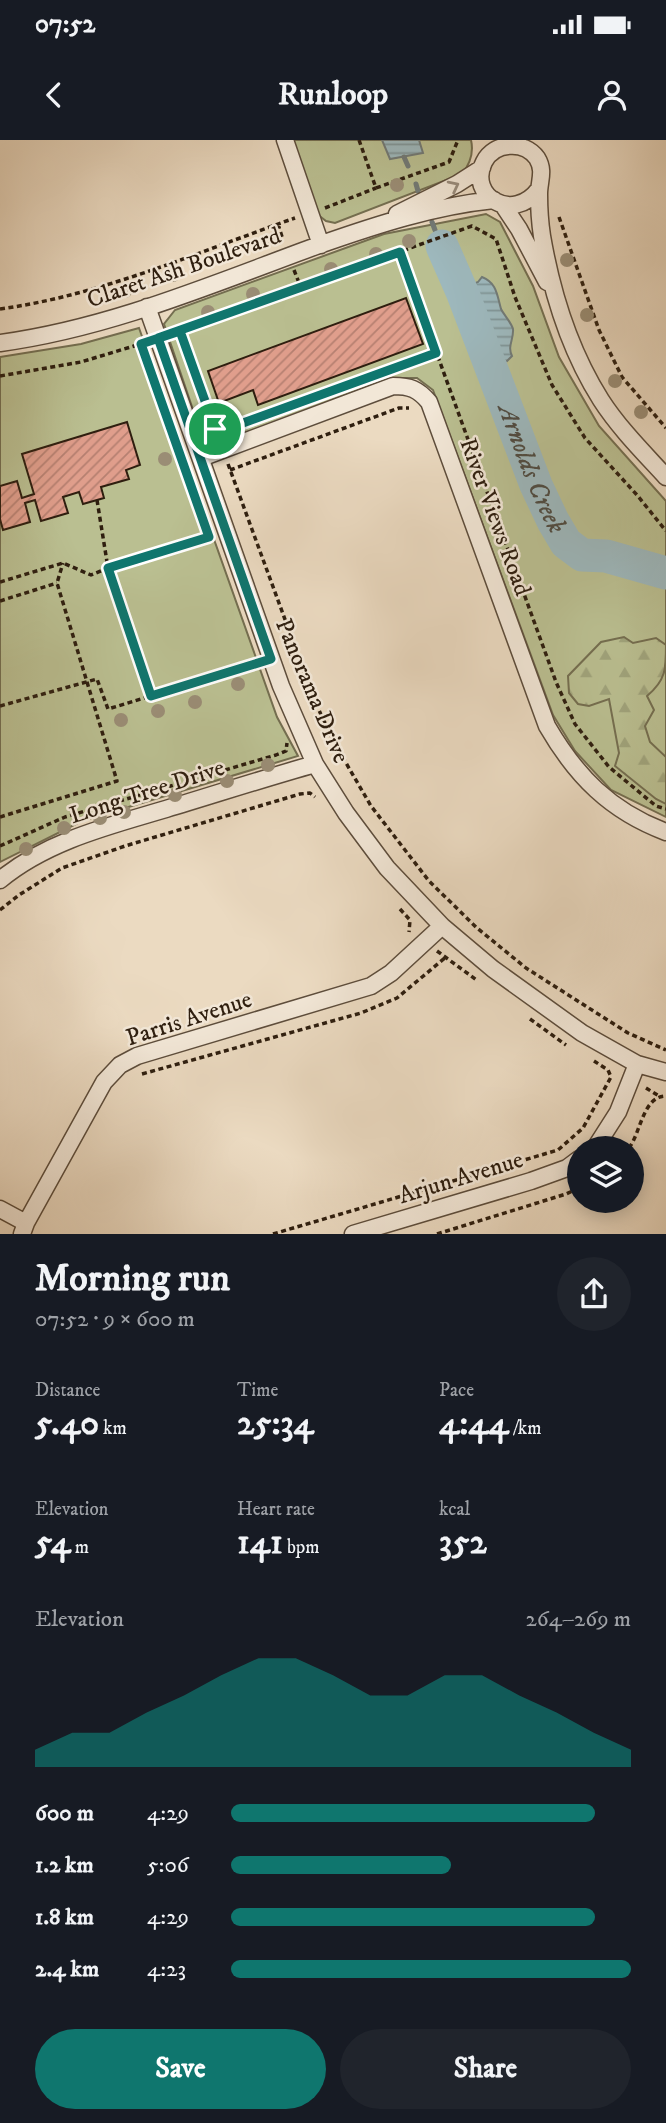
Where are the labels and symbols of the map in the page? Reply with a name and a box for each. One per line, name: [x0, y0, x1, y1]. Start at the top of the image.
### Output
one-way arrow: [446, 180, 459, 194]
street label: Claret Ash Boulevard: [83, 221, 285, 315]
water label: Arnolds Creek: [489, 397, 573, 539]
pin: [185, 399, 245, 459]
street label: River Views Road: [453, 434, 537, 600]
street label: Panorama Drive: [268, 614, 356, 768]
street label: Long Tree Drive: [66, 753, 228, 831]
street label: Parris Avenue: [122, 985, 256, 1053]
street label: Arjun Avenue: [395, 1145, 527, 1211]

